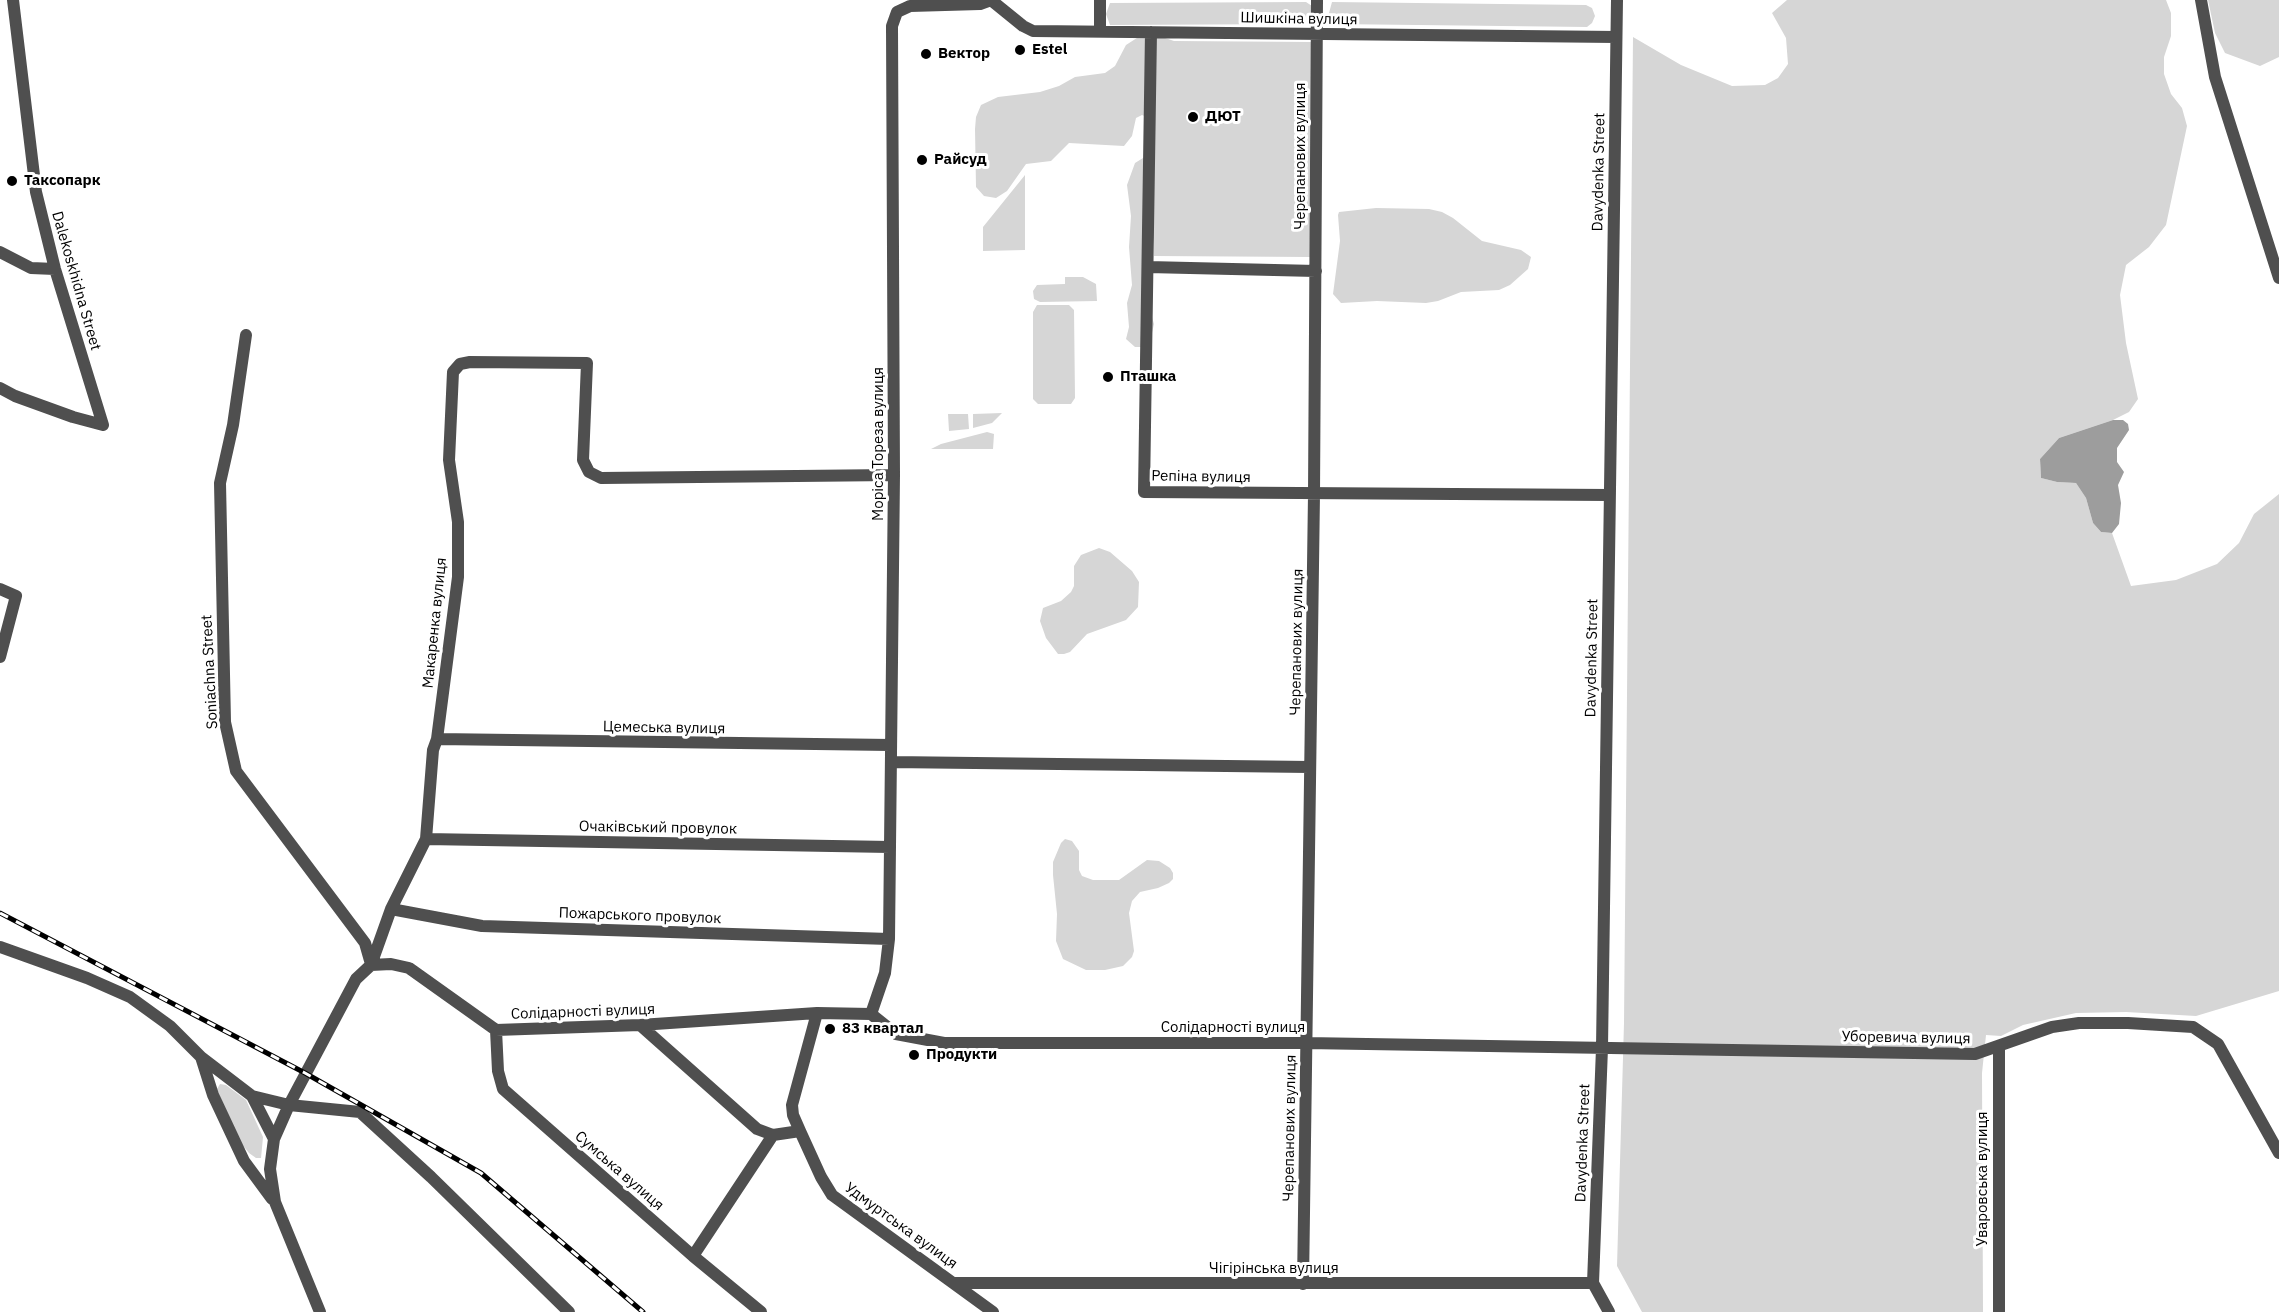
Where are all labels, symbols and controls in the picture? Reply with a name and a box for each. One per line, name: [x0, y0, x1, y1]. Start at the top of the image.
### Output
street label: Шишкiна вулиця: [1240, 9, 1358, 29]
place label: Estel: [1032, 41, 1067, 59]
marker: Estel: [1013, 43, 1027, 57]
place label: Вектор: [938, 45, 990, 63]
marker: Вектор: [919, 47, 933, 61]
street label: Черепанових вулиця: [1292, 83, 1310, 229]
place label: ДЮТ: [1205, 108, 1241, 126]
marker: ДЮТ: [1186, 110, 1200, 124]
street label: Davydenka Street: [1589, 112, 1609, 232]
place label: Райсуд: [934, 151, 987, 169]
marker: Райсуд: [915, 153, 929, 167]
place label: Таксопарк: [24, 172, 101, 190]
marker: Таксопарк: [5, 174, 19, 188]
street label: Dalekoskhidna Street: [48, 209, 104, 353]
street label: Моріса Тореза вулиця: [870, 367, 888, 521]
place label: Пташка: [1120, 368, 1176, 386]
marker: Пташка: [1101, 370, 1115, 384]
street label: Репiна вулиця: [1151, 467, 1251, 487]
street label: Макаренка вулиця: [419, 557, 451, 689]
street label: Черепанових вулиця: [1287, 568, 1307, 716]
street label: Davydenka Street: [1582, 598, 1602, 718]
street label: Soniachna Street: [198, 614, 222, 730]
street label: Цемеська вулиця: [603, 718, 725, 738]
street label: Очакiвський провулок: [579, 818, 737, 838]
street label: Пожарського провулок: [558, 904, 722, 928]
street label: Солідарності вулиця: [510, 1000, 656, 1024]
street label: Солідарності вулиця: [1161, 1019, 1305, 1037]
place label: 83 квартал: [842, 1020, 924, 1038]
marker: 83 квартал: [823, 1022, 837, 1036]
street label: Уборевича вулиця: [1841, 1028, 1971, 1048]
place label: Продукти: [926, 1046, 997, 1064]
marker: Продукти: [907, 1048, 921, 1062]
street label: Черепанових вулиця: [1280, 1054, 1300, 1202]
street label: Davydenka Street: [1572, 1083, 1594, 1203]
street label: Уваровська вулиця: [1974, 1112, 1992, 1246]
street label: Сумська вулиця: [571, 1127, 667, 1215]
street label: Удмуртська вулиця: [841, 1179, 961, 1273]
street label: Чiгiрiнська вулиця: [1209, 1260, 1339, 1278]

